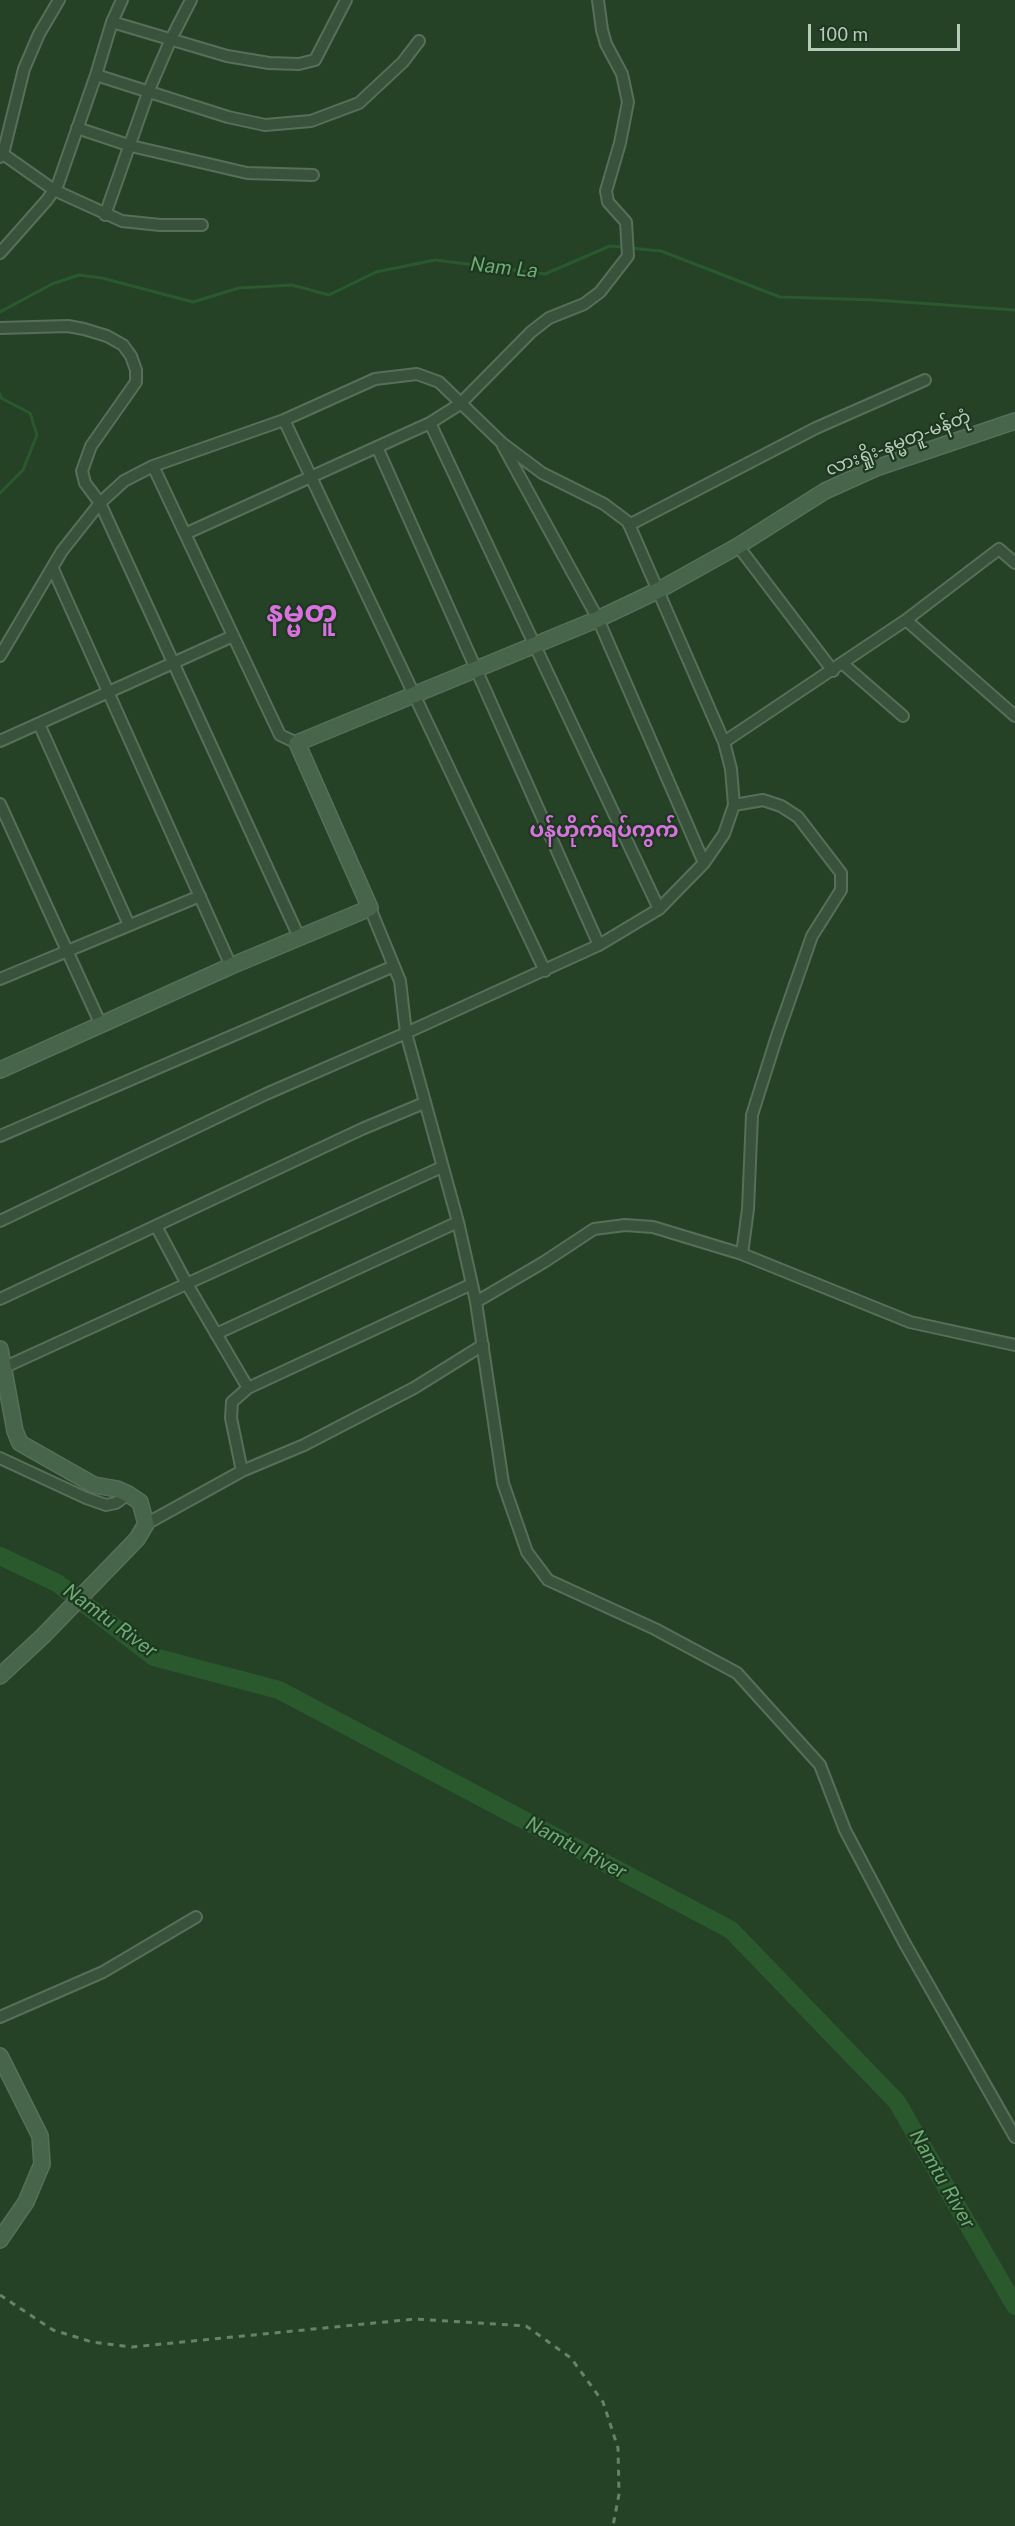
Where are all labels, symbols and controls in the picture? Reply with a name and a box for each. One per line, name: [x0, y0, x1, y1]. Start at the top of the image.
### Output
scale bar: [811, 12, 962, 50]
text: 100 m: [819, 24, 868, 45]
water label: Nam La: [469, 253, 539, 283]
street label: လားရှိုး-နမ္မတူ-မန်တုံ: [823, 405, 973, 481]
district label: နမ္မတူ: [266, 595, 338, 631]
district label: ပန်ဟိုက်ရပ်ကွက်: [530, 818, 678, 844]
water label: Namtu River: [58, 1579, 162, 1663]
water label: Namtu River: [522, 1811, 630, 1885]
water label: Namtu River: [904, 2125, 980, 2233]

